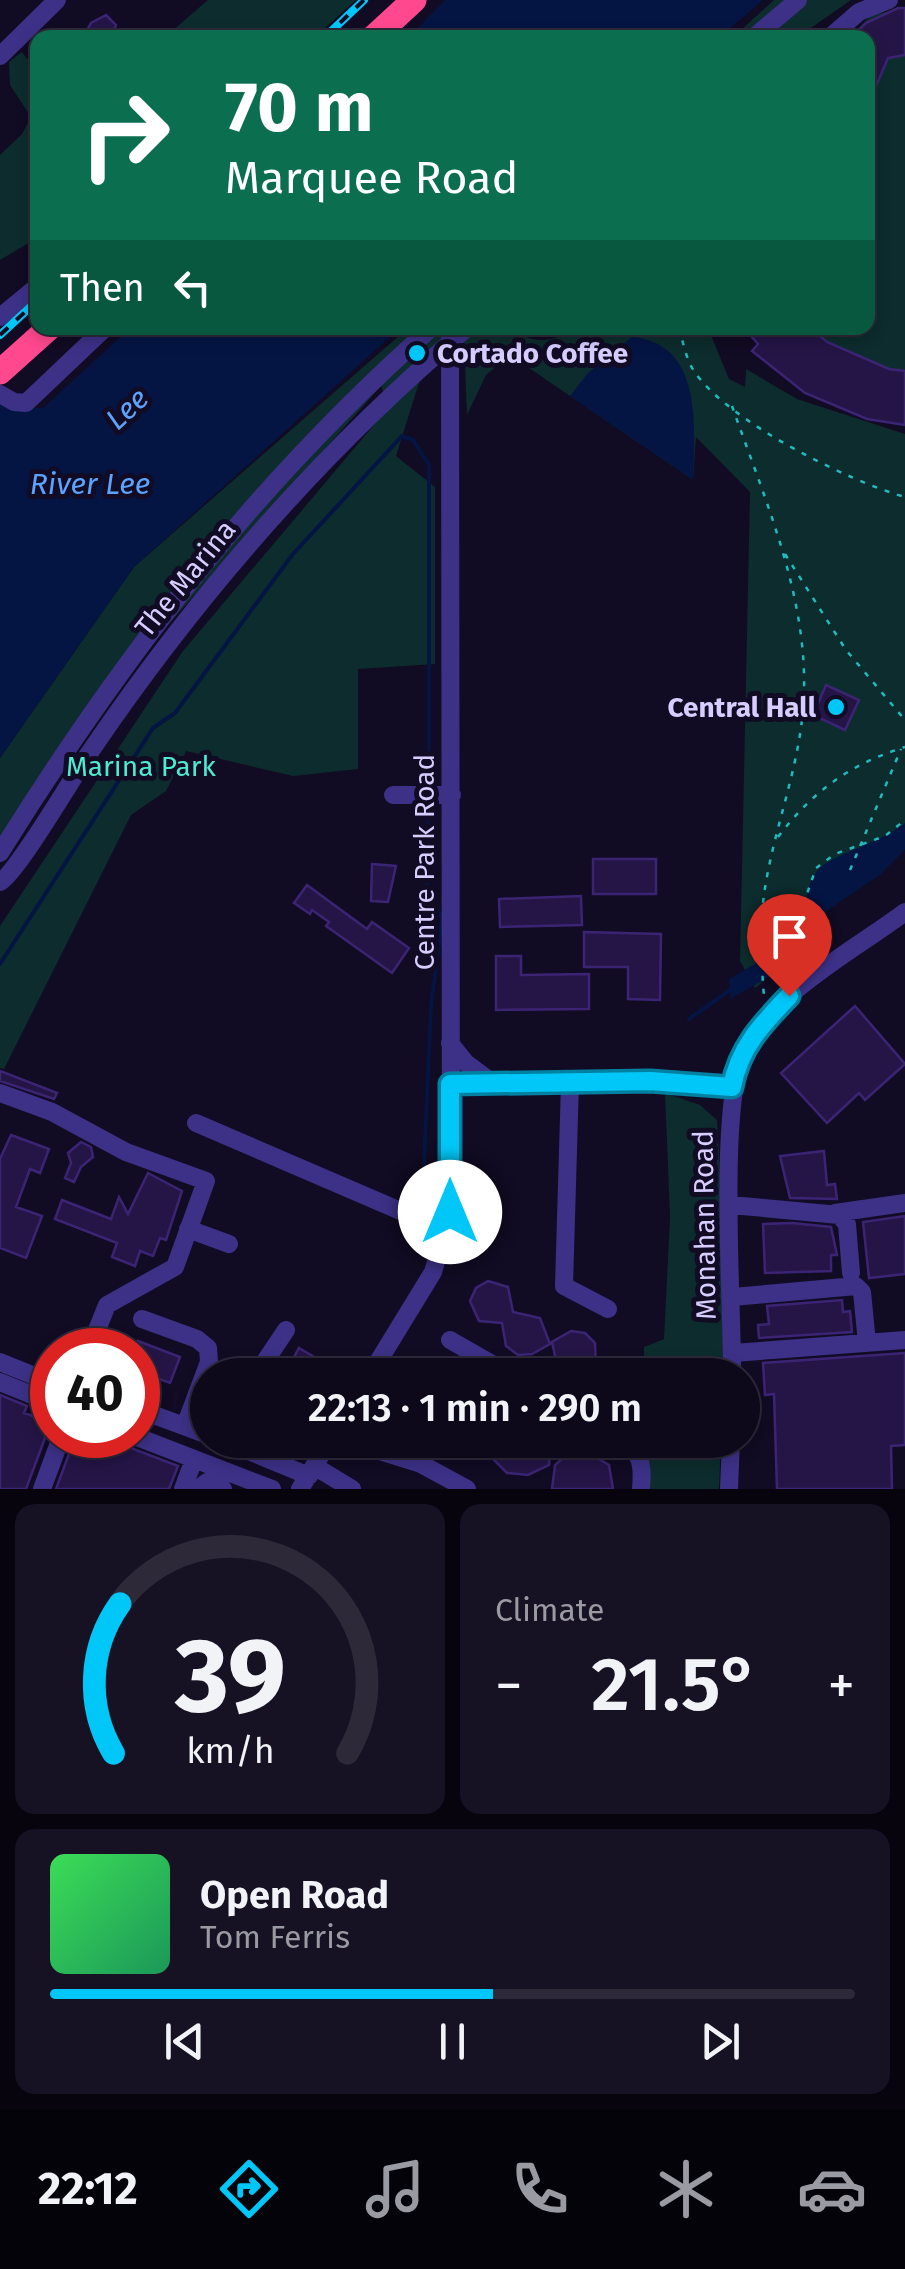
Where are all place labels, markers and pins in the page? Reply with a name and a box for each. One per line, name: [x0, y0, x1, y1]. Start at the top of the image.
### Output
place label: Cortado Coffee: [437, 337, 628, 370]
marker: Cortado Coffee: [406, 342, 428, 364]
place label: Central Hall: [667, 691, 817, 724]
marker: Central Hall: [825, 696, 847, 718]
pin: [747, 894, 832, 997]

